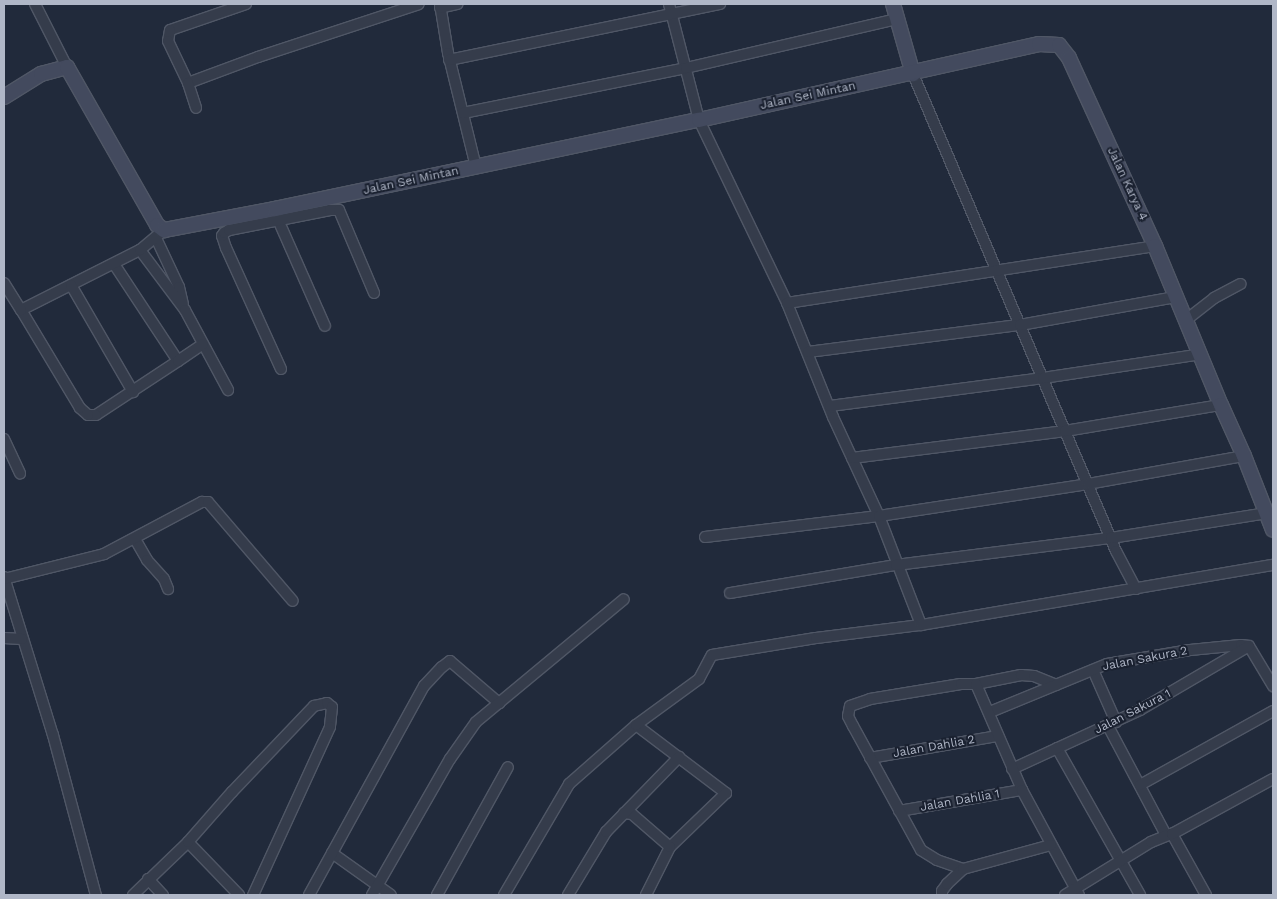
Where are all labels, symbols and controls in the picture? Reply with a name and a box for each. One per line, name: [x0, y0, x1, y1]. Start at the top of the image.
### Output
street label: Jalan Sei Mintan: [759, 79, 857, 113]
street label: Jalan Karya 4: [1104, 145, 1150, 223]
street label: Jalan Sei Mintan: [362, 164, 460, 198]
street label: Jalan Sakura 2: [1101, 644, 1189, 674]
street label: Jalan Sakura 1: [1092, 686, 1174, 738]
street label: Jalan Dahlia 2: [892, 733, 976, 761]
street label: Jalan Dahlia 1: [919, 787, 1001, 815]

